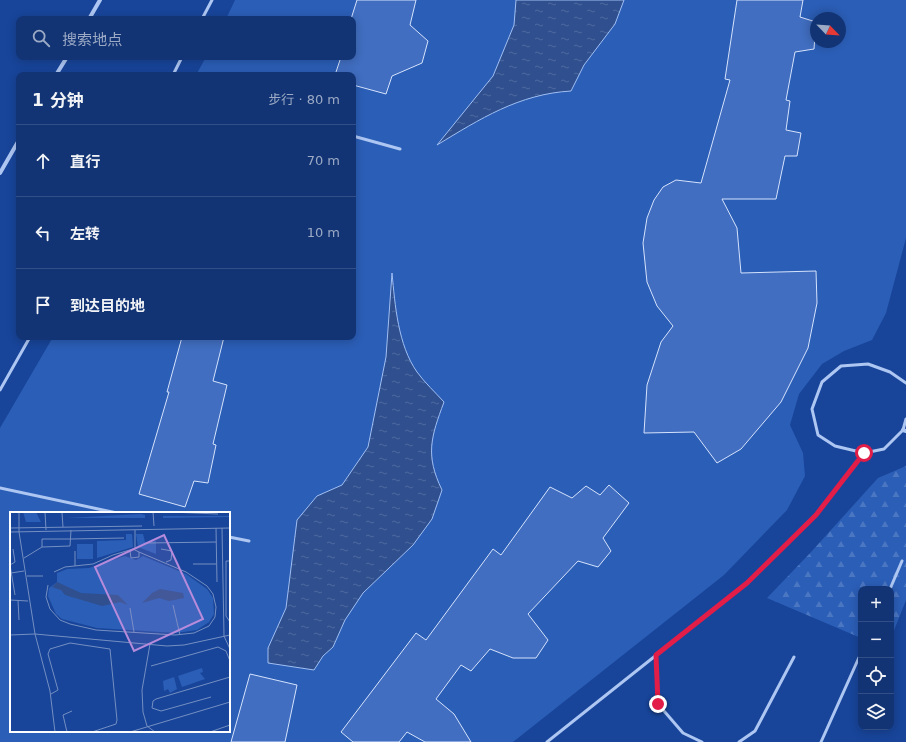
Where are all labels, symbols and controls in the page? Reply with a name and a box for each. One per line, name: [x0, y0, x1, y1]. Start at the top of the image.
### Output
north arrow: [810, 12, 846, 48]
search box: [16, 16, 356, 60]
icon: search: [30, 27, 52, 49]
text: 搜索地点: [62, 31, 122, 49]
text: 1 分钟: [32, 90, 84, 110]
text: 步行 · 80 m: [268, 92, 340, 107]
icon: ahead: [32, 150, 54, 172]
text: 直行: [70, 153, 100, 171]
text: 70 m: [307, 153, 340, 168]
icon: left: [32, 222, 54, 244]
text: 左转: [70, 225, 100, 243]
text: 10 m: [307, 225, 340, 240]
icon: arrive: [32, 294, 54, 316]
text: 到达目的地: [70, 297, 145, 315]
route start: [855, 444, 873, 462]
inset map: [10, 512, 230, 732]
map controls: [858, 586, 894, 730]
button: +: [858, 586, 894, 622]
button: −: [858, 622, 894, 658]
button: locate: [858, 658, 894, 694]
button: layers: [858, 694, 894, 730]
route end: [649, 695, 667, 713]

